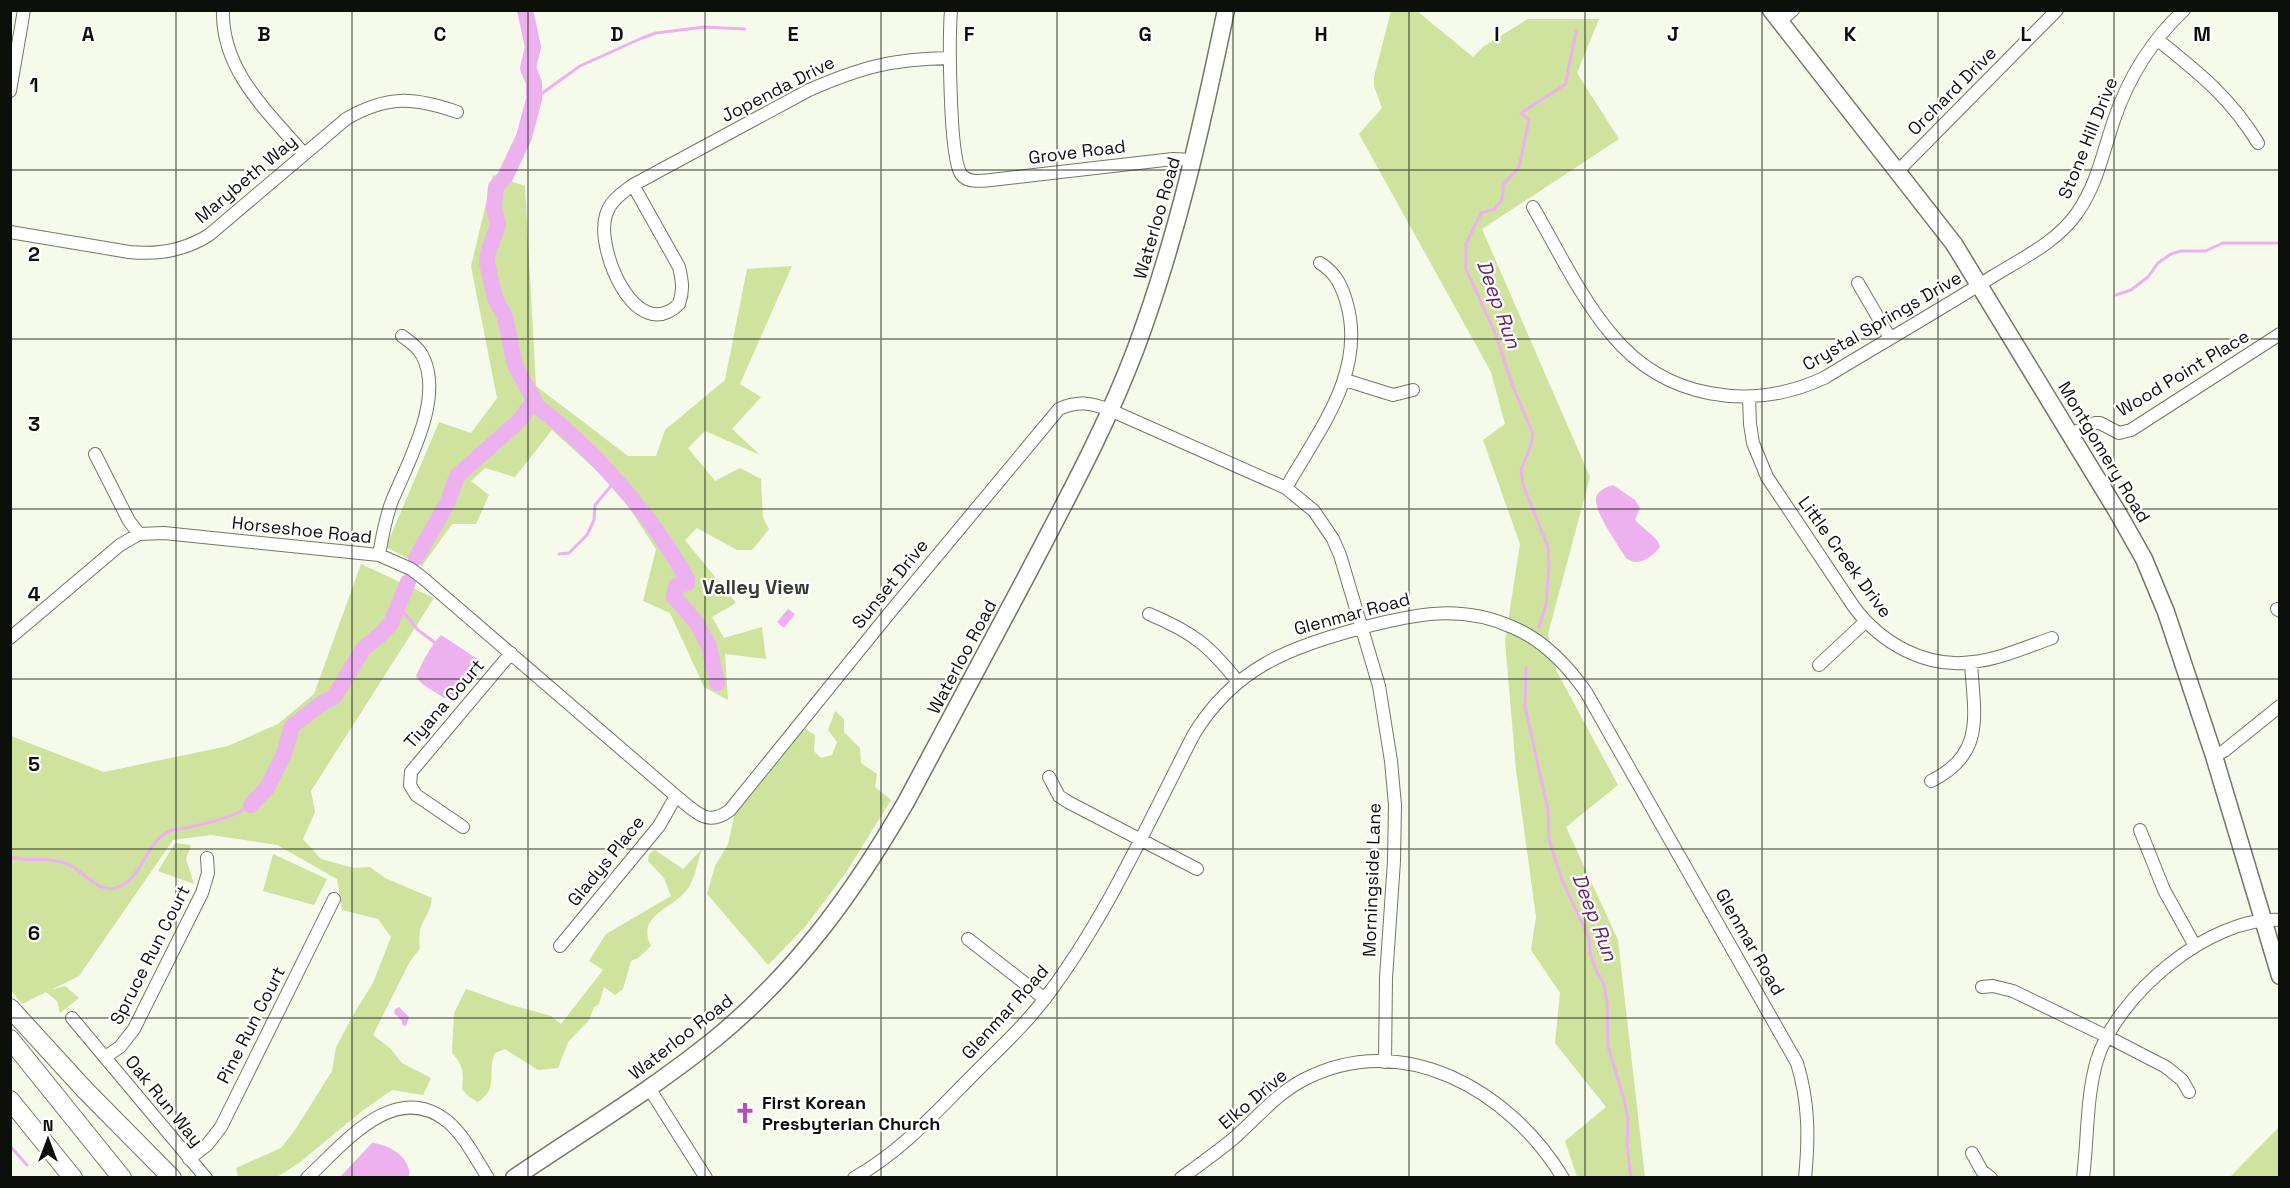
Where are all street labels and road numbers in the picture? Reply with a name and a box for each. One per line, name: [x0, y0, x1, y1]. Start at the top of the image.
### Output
street label: Orchard Drive: [1902, 41, 2001, 140]
street label: Jopenda Drive: [717, 50, 838, 127]
street label: Stone Hill Drive: [2053, 74, 2122, 202]
street label: Marybeth Way: [190, 129, 301, 228]
street label: Grove Road: [1027, 134, 1127, 169]
street label: Waterloo Road: [1128, 154, 1185, 282]
street label: Crystal Springs Drive: [1798, 266, 1965, 375]
street label: Wood Point Place: [2112, 324, 2253, 421]
street label: Montgomery Road: [2053, 377, 2156, 527]
street label: Little Creek Drive: [1794, 491, 1897, 622]
street label: Horseshoe Road: [231, 511, 373, 548]
street label: Sunset Drive: [846, 534, 933, 633]
street label: Glenmar Road: [1291, 587, 1413, 640]
street label: Waterloo Road: [922, 596, 1001, 718]
street label: Tiyana Court: [399, 654, 489, 753]
street label: Morningside Lane: [1357, 803, 1386, 957]
street label: Gladys Place: [562, 811, 649, 911]
street label: Spruce Run Court: [105, 881, 195, 1028]
street label: Glenmar Road: [1711, 884, 1790, 999]
street label: Glenmar Road: [956, 960, 1053, 1064]
street label: Pine Run Court: [211, 962, 290, 1087]
street label: Waterloo Road: [624, 989, 738, 1085]
street label: Oak Run Way: [120, 1050, 208, 1151]
street label: Elko Drive: [1214, 1063, 1292, 1134]

